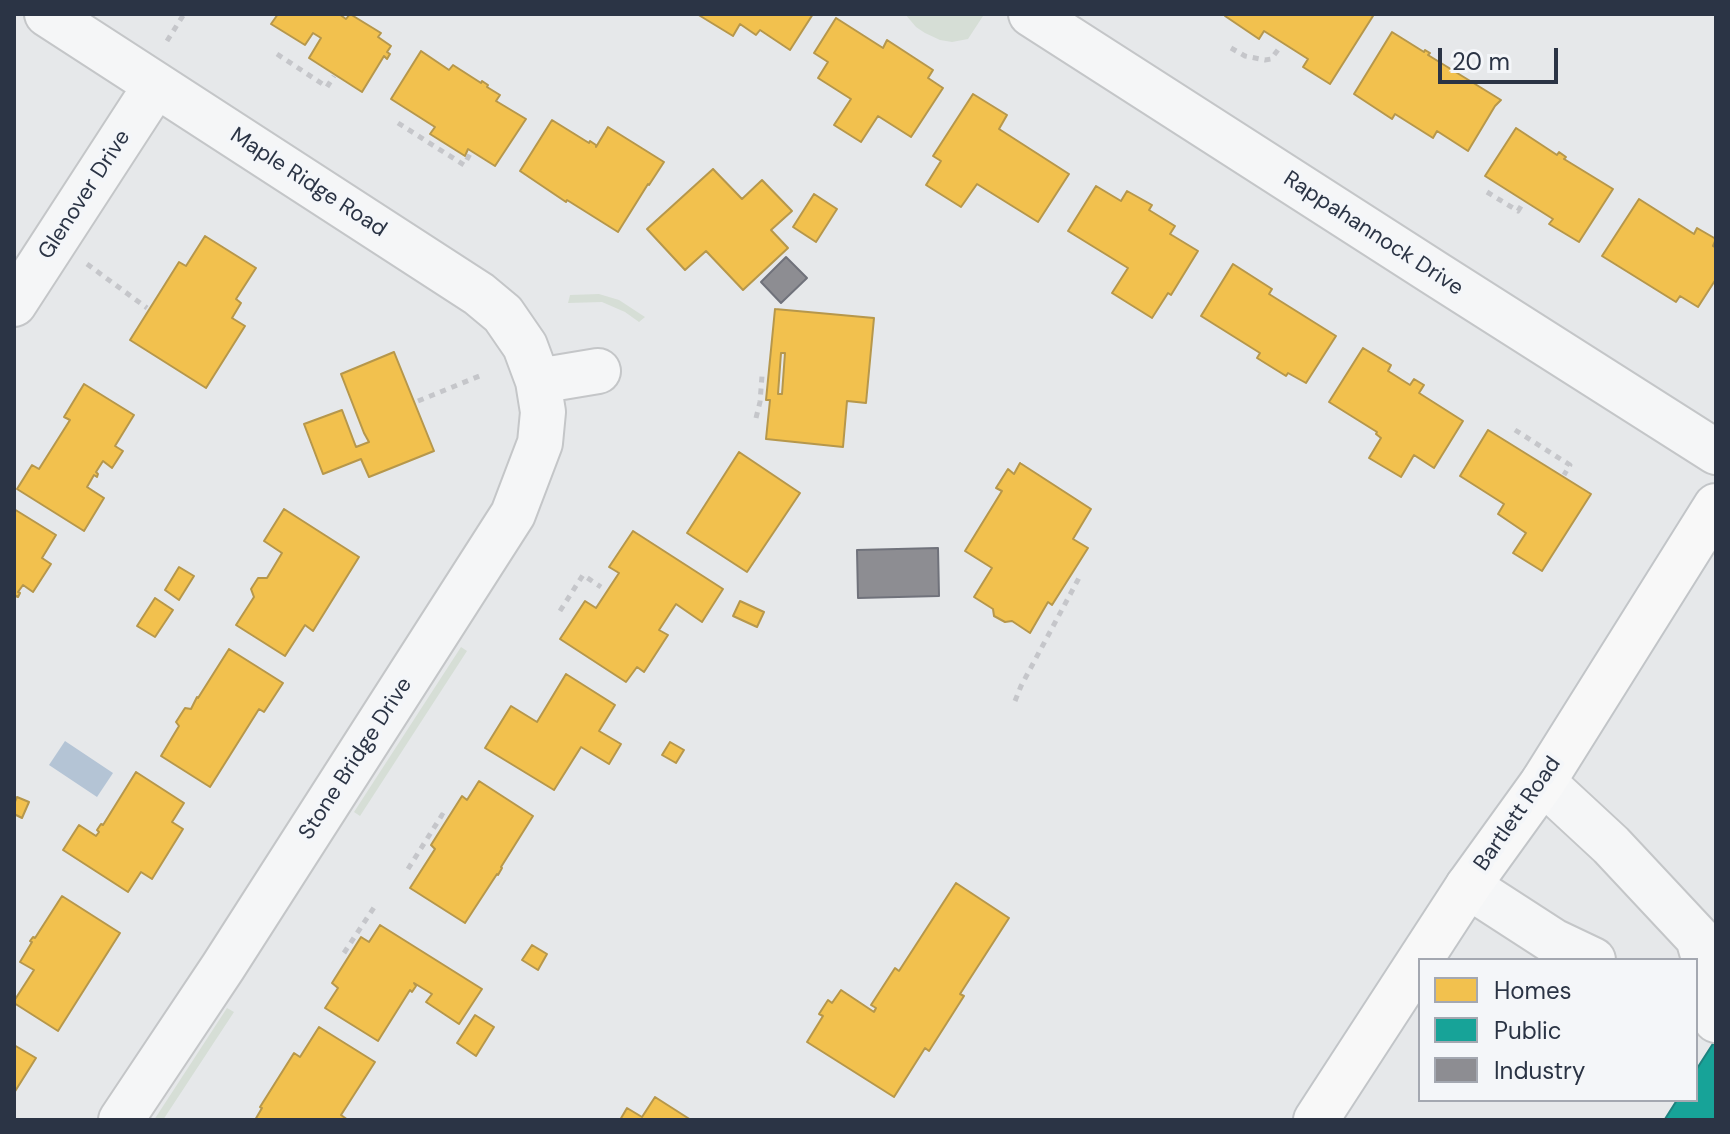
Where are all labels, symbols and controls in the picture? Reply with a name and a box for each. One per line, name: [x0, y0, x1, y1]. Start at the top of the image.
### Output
scale bar: [1442, 32, 1562, 82]
text: 20 m: [1452, 46, 1510, 77]
street label: Maple Ridge Road: [225, 123, 391, 243]
street label: Glenover Drive: [33, 125, 137, 265]
street label: Rappahannock Drive: [1278, 166, 1468, 302]
street label: Stone Bridge Drive: [294, 673, 418, 845]
street label: Bartlett Road: [1469, 752, 1567, 876]
legend: [1418, 958, 1698, 1102]
text: Homes: [1494, 975, 1572, 1006]
text: Public: [1494, 1015, 1562, 1046]
text: Industry: [1494, 1055, 1585, 1086]

